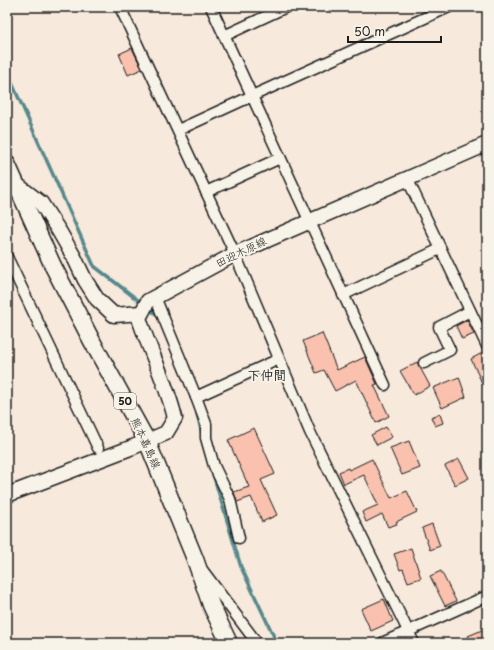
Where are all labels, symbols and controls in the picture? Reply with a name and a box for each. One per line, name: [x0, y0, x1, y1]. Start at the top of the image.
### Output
scale bar: [348, 18, 441, 44]
text: 50 m: [354, 22, 385, 40]
street label: 田迎木原線: [212, 232, 269, 271]
district label: 下仲間: [247, 365, 287, 384]
road number: 50: [114, 393, 136, 409]
street label: 熊本嘉島線: [127, 414, 166, 471]

